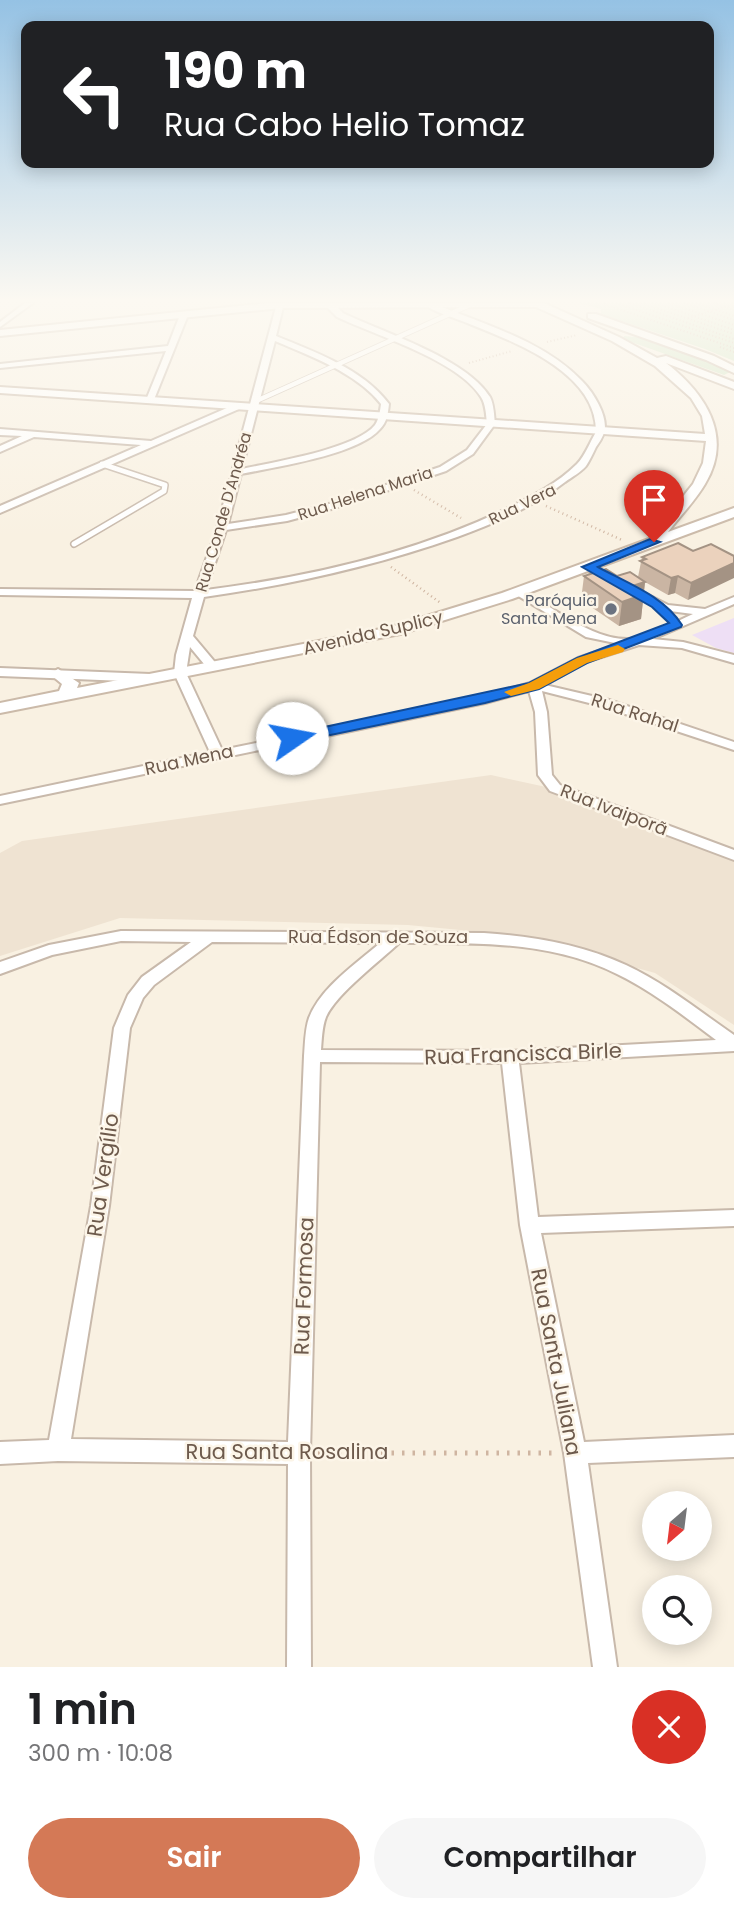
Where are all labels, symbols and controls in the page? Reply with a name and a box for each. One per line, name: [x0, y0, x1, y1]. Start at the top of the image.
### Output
text: 190 m: [164, 37, 307, 105]
icon: left: [49, 49, 140, 140]
text: Rua Cabo Helio Tomaz: [164, 102, 525, 147]
street label: Rua Conde D'Andréa: [190, 430, 257, 595]
street label: Rua Helena Maria: [295, 461, 436, 526]
pin: [624, 470, 684, 542]
street label: Rua Vera: [485, 478, 560, 531]
icon: arrive: [635, 481, 673, 519]
place label: Paróquia Santa Mena: [501, 589, 597, 630]
marker: Paróquia Santa Mena: [603, 601, 619, 617]
street label: Avenida Suplicy: [301, 604, 445, 661]
street label: Rua Rahal: [588, 687, 682, 738]
position arrow: [255, 701, 329, 775]
street label: Rua Mena: [142, 738, 235, 781]
street label: Rua Ivaiporã: [557, 778, 671, 841]
street label: Rua Édson de Souza: [288, 924, 468, 949]
street label: Rua Francisca Birle: [424, 1036, 622, 1071]
street label: Rua Vergílio: [80, 1111, 126, 1238]
street label: Rua Formosa: [287, 1216, 320, 1356]
street label: Rua Santa Juliana: [524, 1266, 589, 1458]
street label: Rua Santa Rosalina: [186, 1437, 388, 1466]
north arrow: [642, 1491, 712, 1561]
map controls: [642, 1491, 712, 1645]
button: search: [642, 1575, 712, 1645]
text: 1 min: [28, 1680, 137, 1739]
button: close: [632, 1690, 706, 1764]
text: 300 m · 10:08: [28, 1737, 173, 1769]
button: Sair: [28, 1818, 360, 1898]
button: Compartilhar: [374, 1818, 706, 1898]

